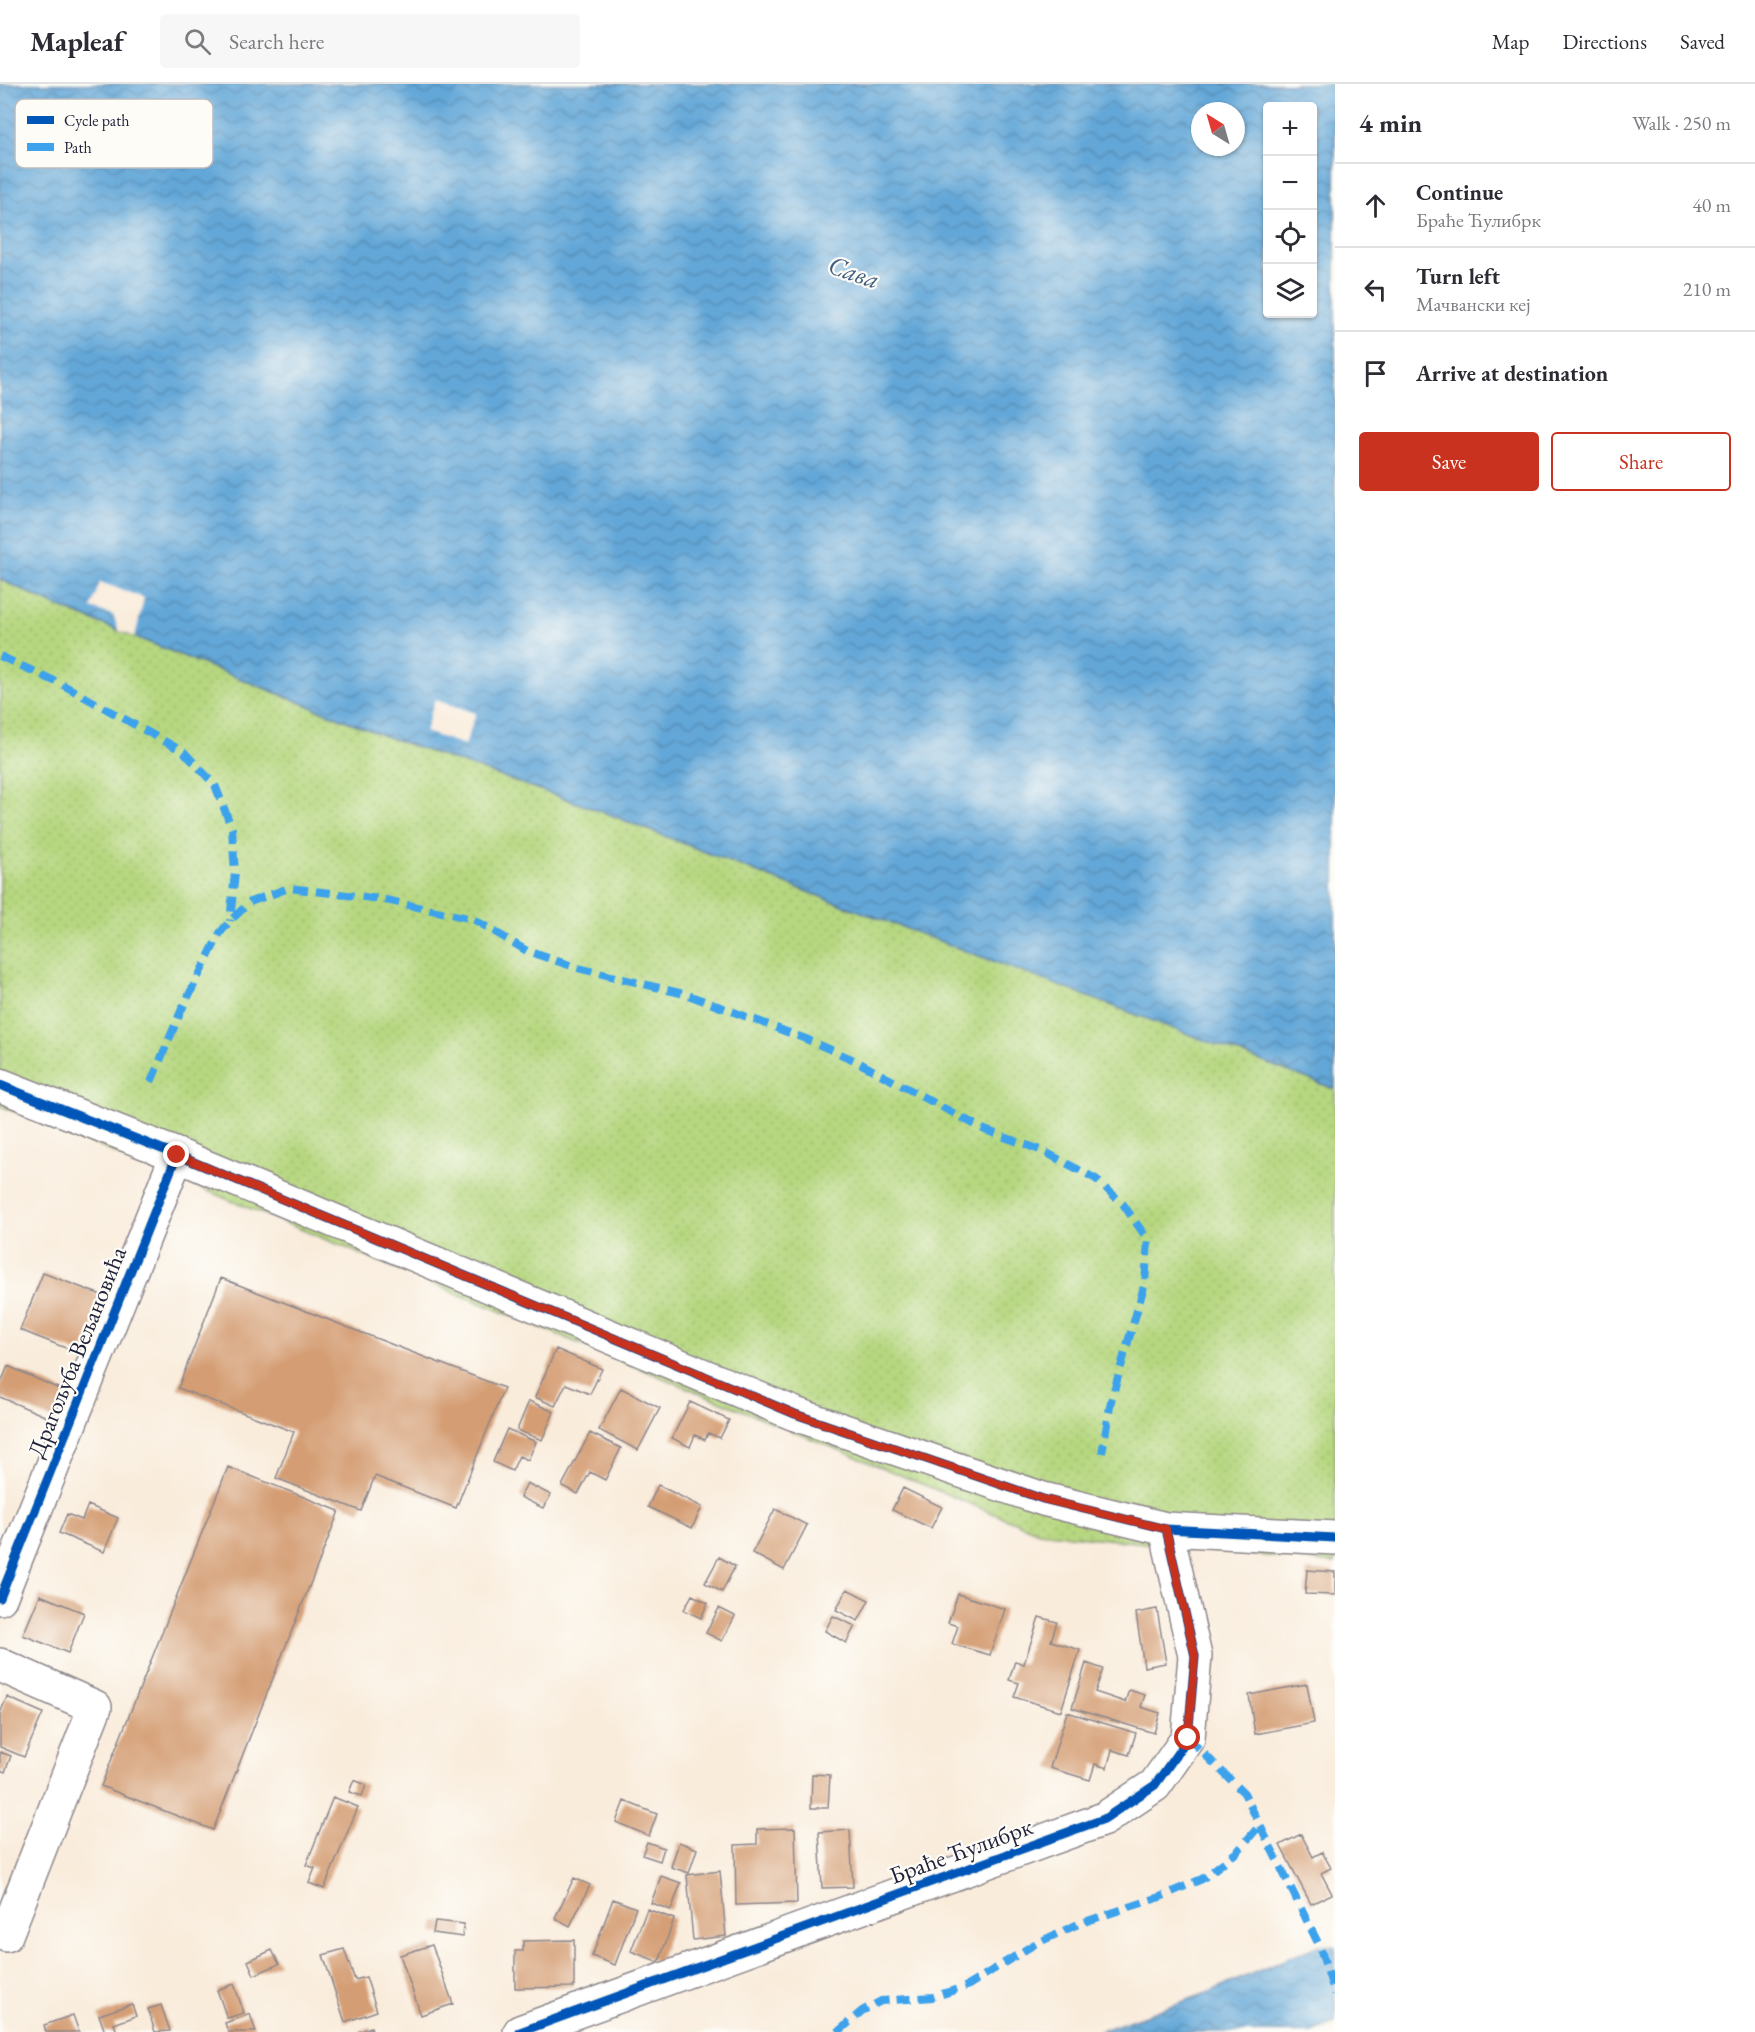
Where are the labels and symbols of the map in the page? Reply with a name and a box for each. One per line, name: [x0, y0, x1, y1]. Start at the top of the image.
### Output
legend: [15, 99, 213, 168]
north arrow: [1191, 102, 1245, 156]
text: Cycle path: [64, 110, 129, 131]
text: Path: [64, 137, 92, 158]
water label: Сава: [824, 247, 884, 297]
route end: [163, 1141, 189, 1167]
street label: Драгољуба Вељановића: [20, 1241, 133, 1462]
route start: [1174, 1724, 1200, 1750]
street label: Браће Ћулибрк: [885, 1810, 1037, 1891]

